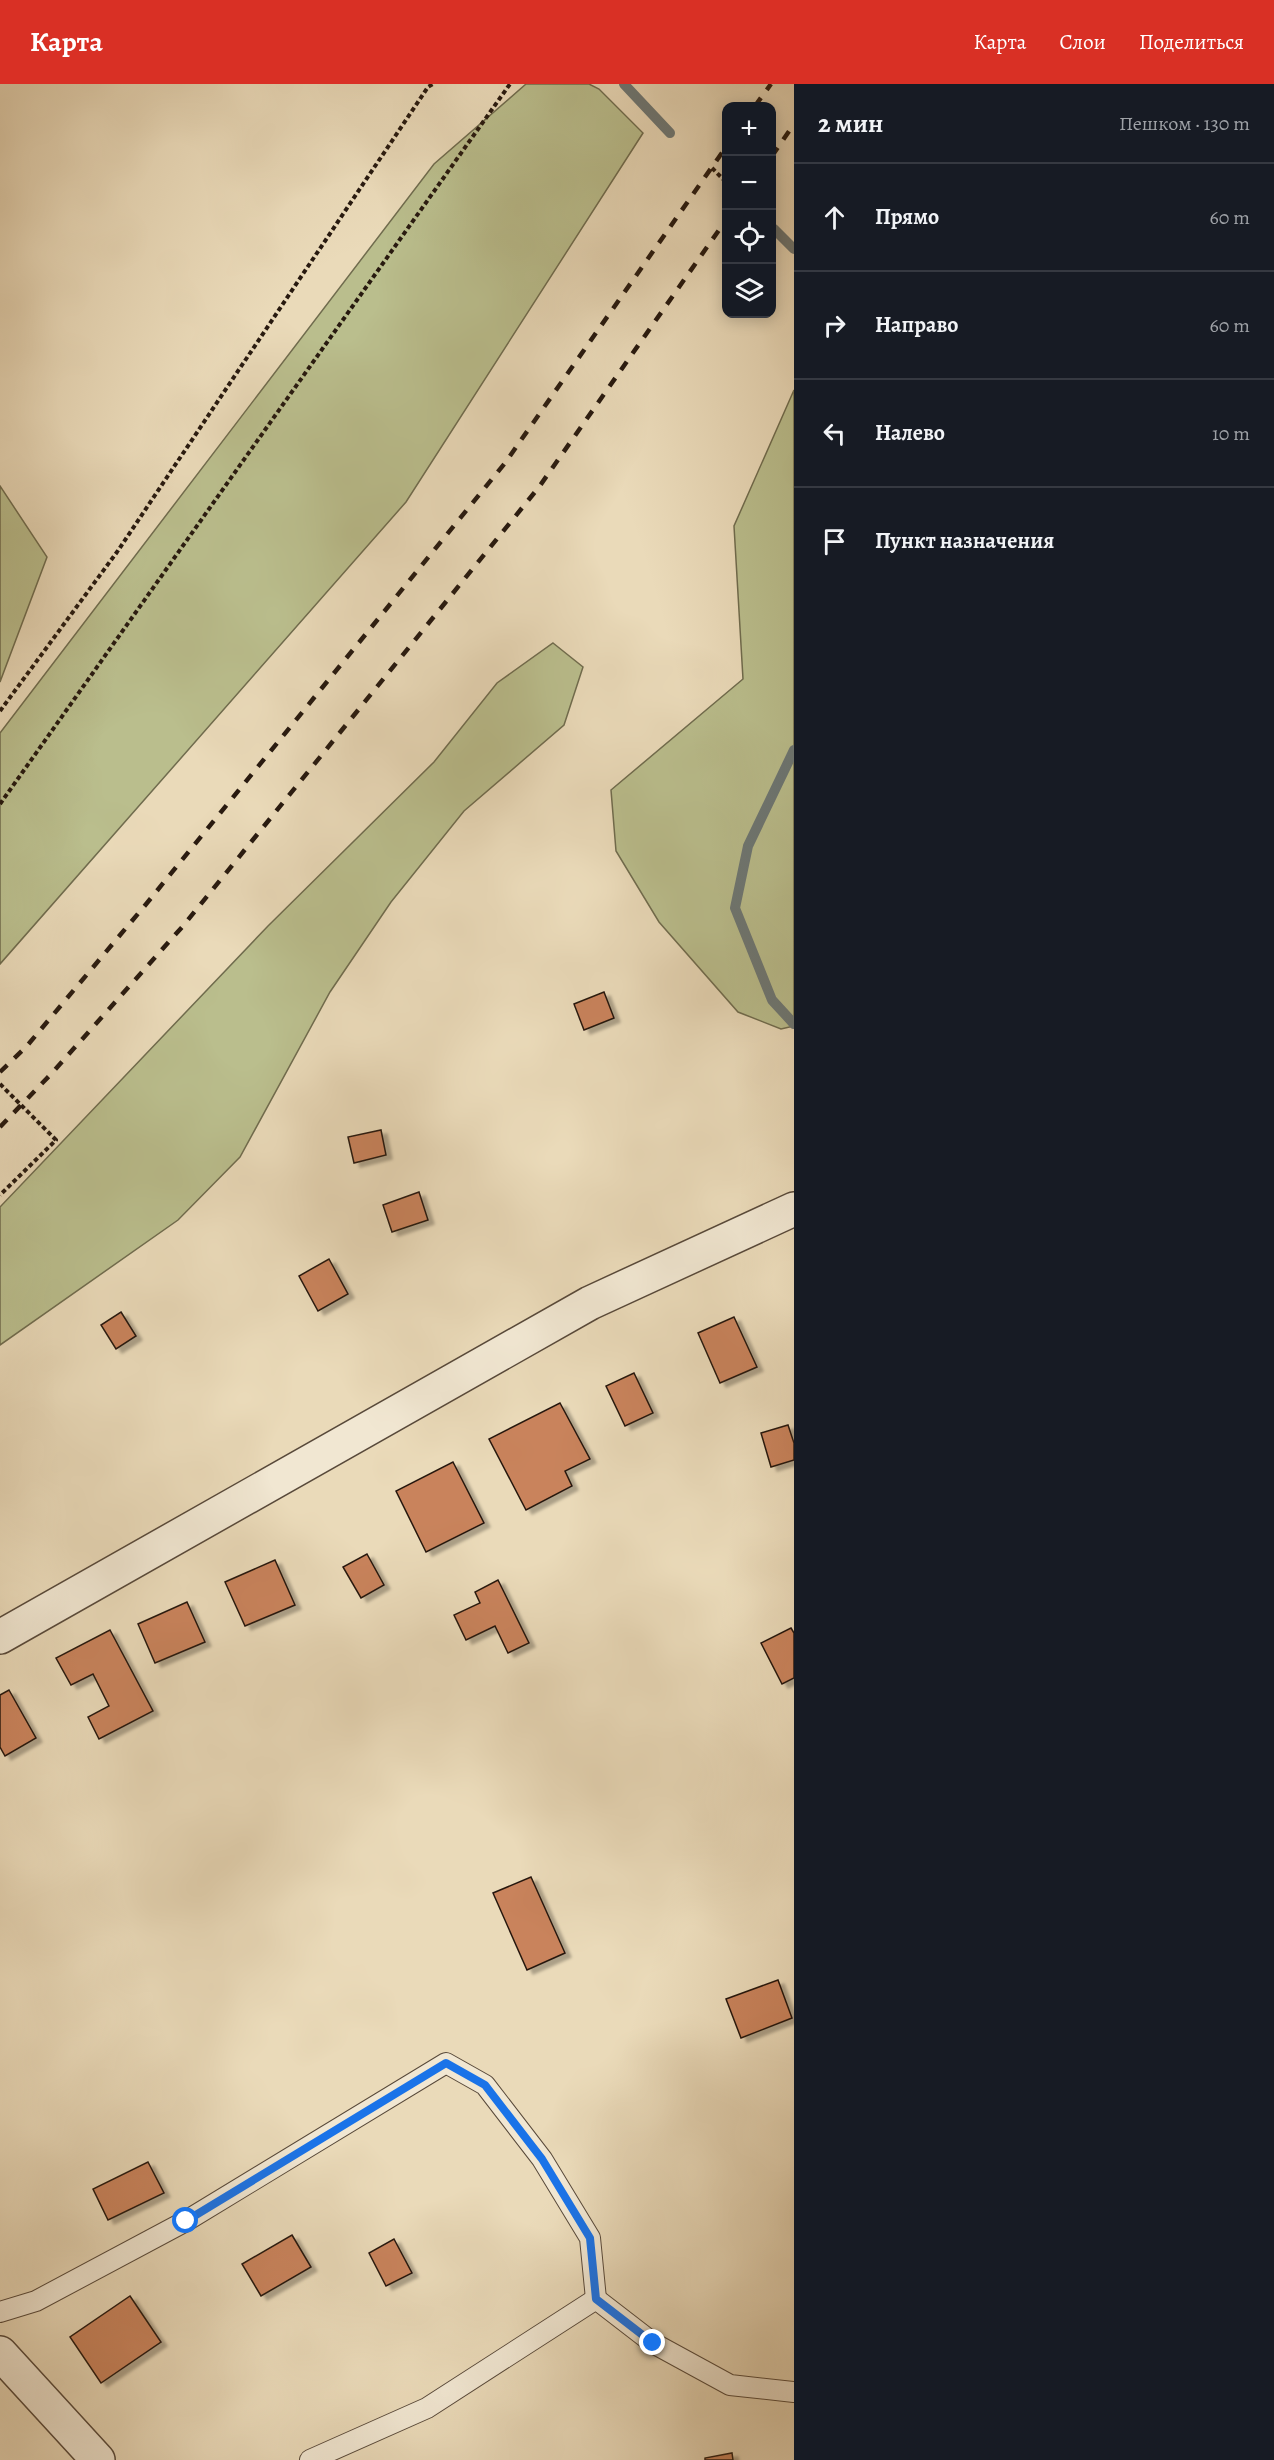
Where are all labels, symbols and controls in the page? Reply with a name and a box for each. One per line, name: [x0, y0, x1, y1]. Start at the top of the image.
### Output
text: Карта: [30, 23, 103, 61]
text: Карта: [973, 28, 1026, 56]
text: Слои: [1059, 28, 1106, 56]
text: Поделиться: [1139, 28, 1244, 56]
map controls: [722, 102, 776, 318]
button: +: [722, 102, 776, 156]
text: 2 мин: [818, 106, 883, 141]
text: Пешком · 130 m: [1119, 110, 1250, 137]
button: −: [722, 156, 776, 210]
icon: ahead: [818, 201, 851, 234]
text: Прямо: [875, 202, 939, 232]
text: 60 m: [1210, 204, 1250, 231]
button: locate: [722, 210, 776, 264]
button: layers: [722, 264, 776, 318]
icon: right: [818, 309, 851, 342]
text: Направо: [875, 310, 958, 340]
text: 60 m: [1210, 312, 1250, 339]
icon: left: [818, 417, 851, 450]
text: Налево: [875, 418, 945, 448]
text: 10 m: [1212, 420, 1250, 447]
icon: arrive: [818, 525, 851, 558]
text: Пункт назначения: [875, 526, 1054, 556]
route start: [172, 2207, 198, 2233]
route end: [639, 2329, 665, 2355]

